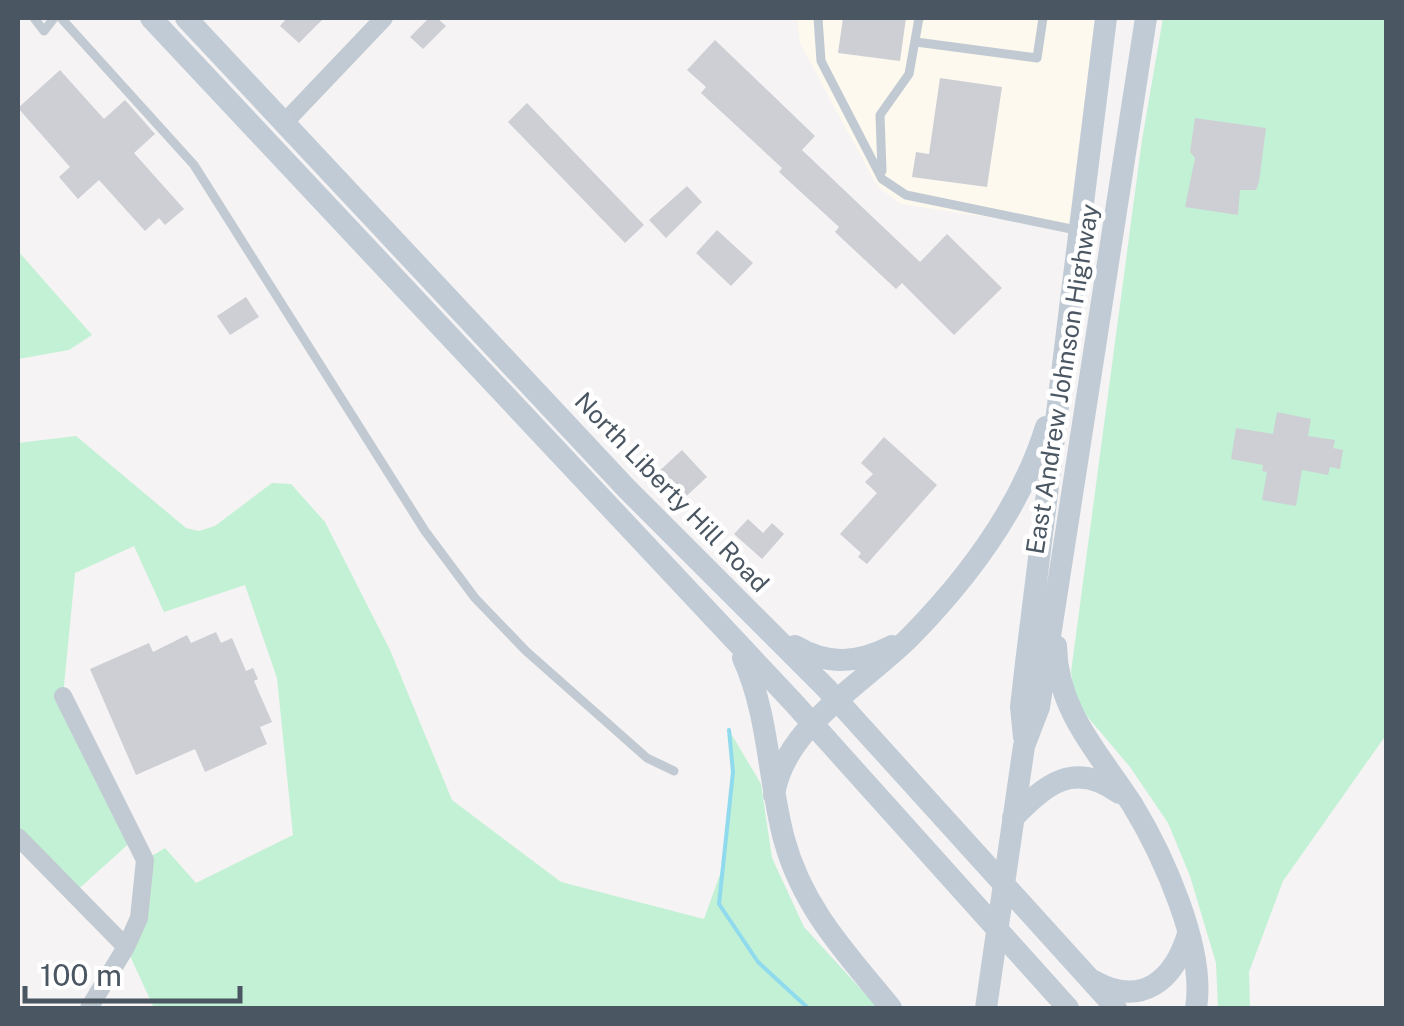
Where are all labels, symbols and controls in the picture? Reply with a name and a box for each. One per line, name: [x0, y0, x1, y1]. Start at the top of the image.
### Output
street label: East Andrew Johnson Highway: [1019, 202, 1105, 556]
street label: North Liberty Hill Road: [569, 386, 775, 598]
scale bar: [25, 941, 240, 1003]
text: 100 m: [40, 957, 122, 993]

